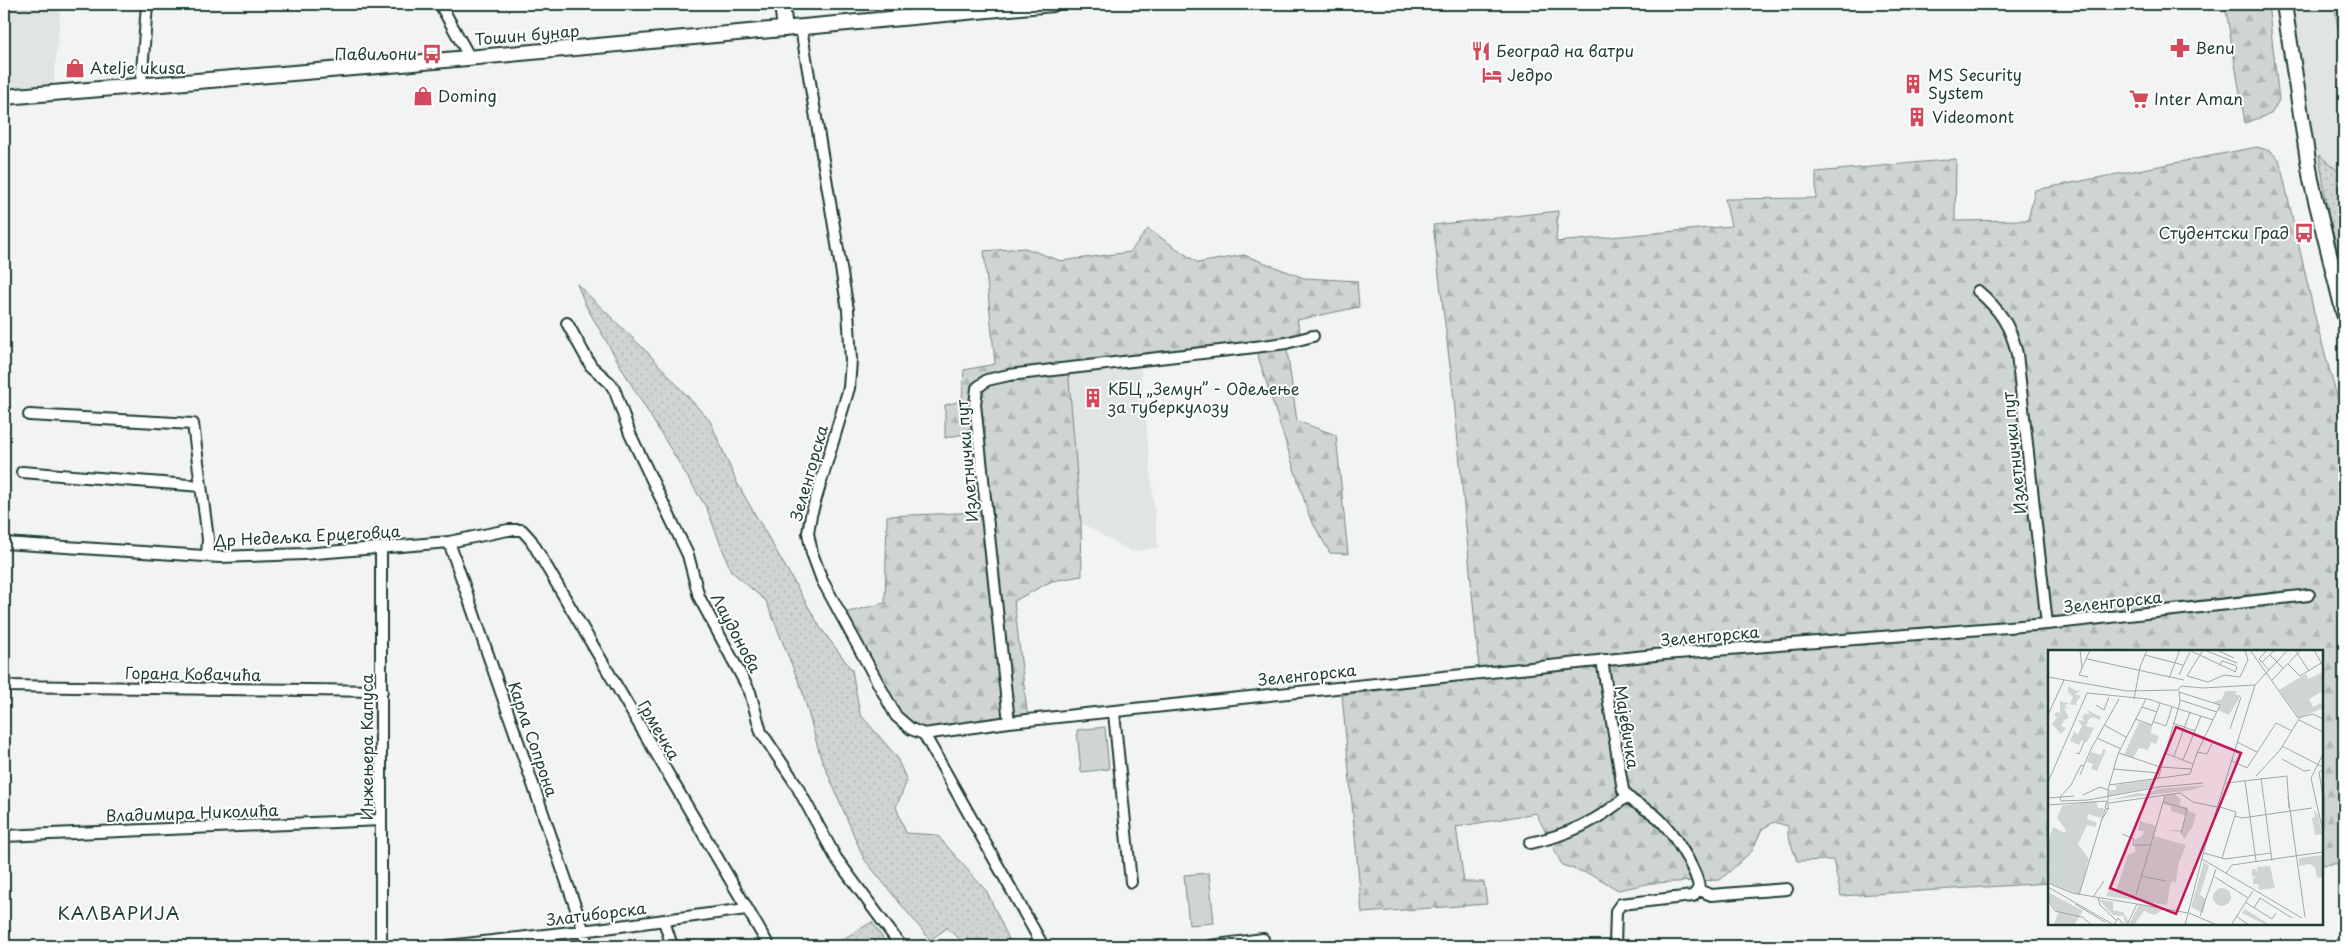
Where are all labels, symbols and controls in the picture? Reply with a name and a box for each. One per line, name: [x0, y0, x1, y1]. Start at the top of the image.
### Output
street label: Тошин бунар: [474, 17, 580, 51]
place label: Benu: [2195, 35, 2235, 59]
pharmacy icon: Benu: [2169, 37, 2191, 59]
place label: Београд на ватри: [1496, 38, 1634, 62]
restaurant icon: Београд на ватри: [1470, 40, 1492, 62]
place label: Павиљони: [335, 41, 417, 65]
bus stop icon: Павиљони: [421, 43, 443, 65]
place label: Atelje ukusa: [90, 55, 185, 79]
shop icon: Atelje ukusa: [64, 57, 86, 79]
place label: Једро: [1507, 62, 1553, 86]
place label: MS Security System: [1928, 62, 2022, 104]
hotel icon: Једро: [1481, 64, 1503, 86]
building icon: MS Security System: [1902, 73, 1924, 95]
place label: Doming: [438, 83, 497, 107]
shop icon: Doming: [412, 85, 434, 107]
place label: Inter Aman: [2154, 86, 2243, 110]
supermarket icon: Inter Aman: [2128, 88, 2150, 110]
place label: Videomont: [1932, 104, 2015, 128]
building icon: Videomont: [1906, 106, 1928, 128]
place label: Студентски Град: [2158, 220, 2289, 244]
bus stop icon: Студентски Град: [2293, 222, 2315, 244]
place label: КБЦ „Земун” - Одељење за туберкулозу: [1107, 376, 1300, 418]
building icon: КБЦ „Земун” - Одељење за туберкулозу: [1082, 387, 1104, 409]
street label: Излетнички пут: [1995, 390, 2031, 516]
street label: Излетнички пут: [949, 398, 983, 524]
street label: Зеленгорска: [783, 422, 833, 523]
street label: Др Недељка Ерцеговца: [212, 518, 401, 552]
street label: Зеленгорска: [2063, 584, 2163, 618]
street label: Лаудонова: [706, 588, 768, 677]
street label: Зеленгорска: [1660, 619, 1760, 651]
inset map: [2048, 650, 2323, 925]
street label: Зеленгорска: [1257, 657, 1357, 691]
street label: Горана Ковачића: [125, 660, 261, 686]
street label: Инжењера Капуса: [354, 674, 378, 820]
street label: Карла Сопрона: [503, 678, 565, 800]
street label: Мајевичка: [1610, 683, 1646, 770]
street label: Грмечка: [633, 695, 687, 764]
street label: Владимира Николића: [105, 797, 279, 827]
street label: Златиборска: [544, 895, 647, 931]
district label: КАЛВАРИЈА: [57, 899, 181, 926]

